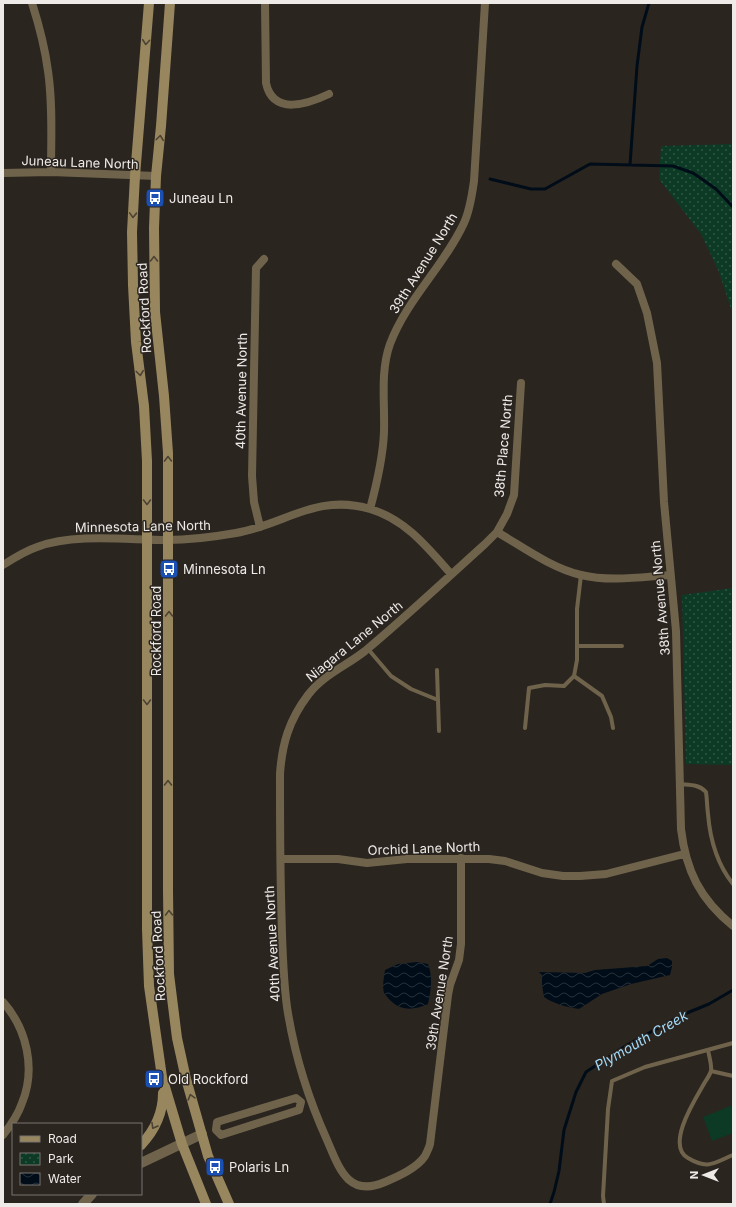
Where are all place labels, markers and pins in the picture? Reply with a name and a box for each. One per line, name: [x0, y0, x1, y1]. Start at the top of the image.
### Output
bus stop icon: Juneau Ln: [144, 187, 166, 209]
place label: Juneau Ln: [169, 190, 233, 206]
bus stop icon: Minnesota Ln: [158, 558, 180, 580]
place label: Minnesota Ln: [183, 561, 266, 577]
bus stop icon: Old Rockford: [143, 1068, 165, 1090]
place label: Old Rockford: [168, 1071, 248, 1087]
bus stop icon: Polaris Ln: [204, 1156, 226, 1178]
place label: Polaris Ln: [229, 1159, 289, 1175]

